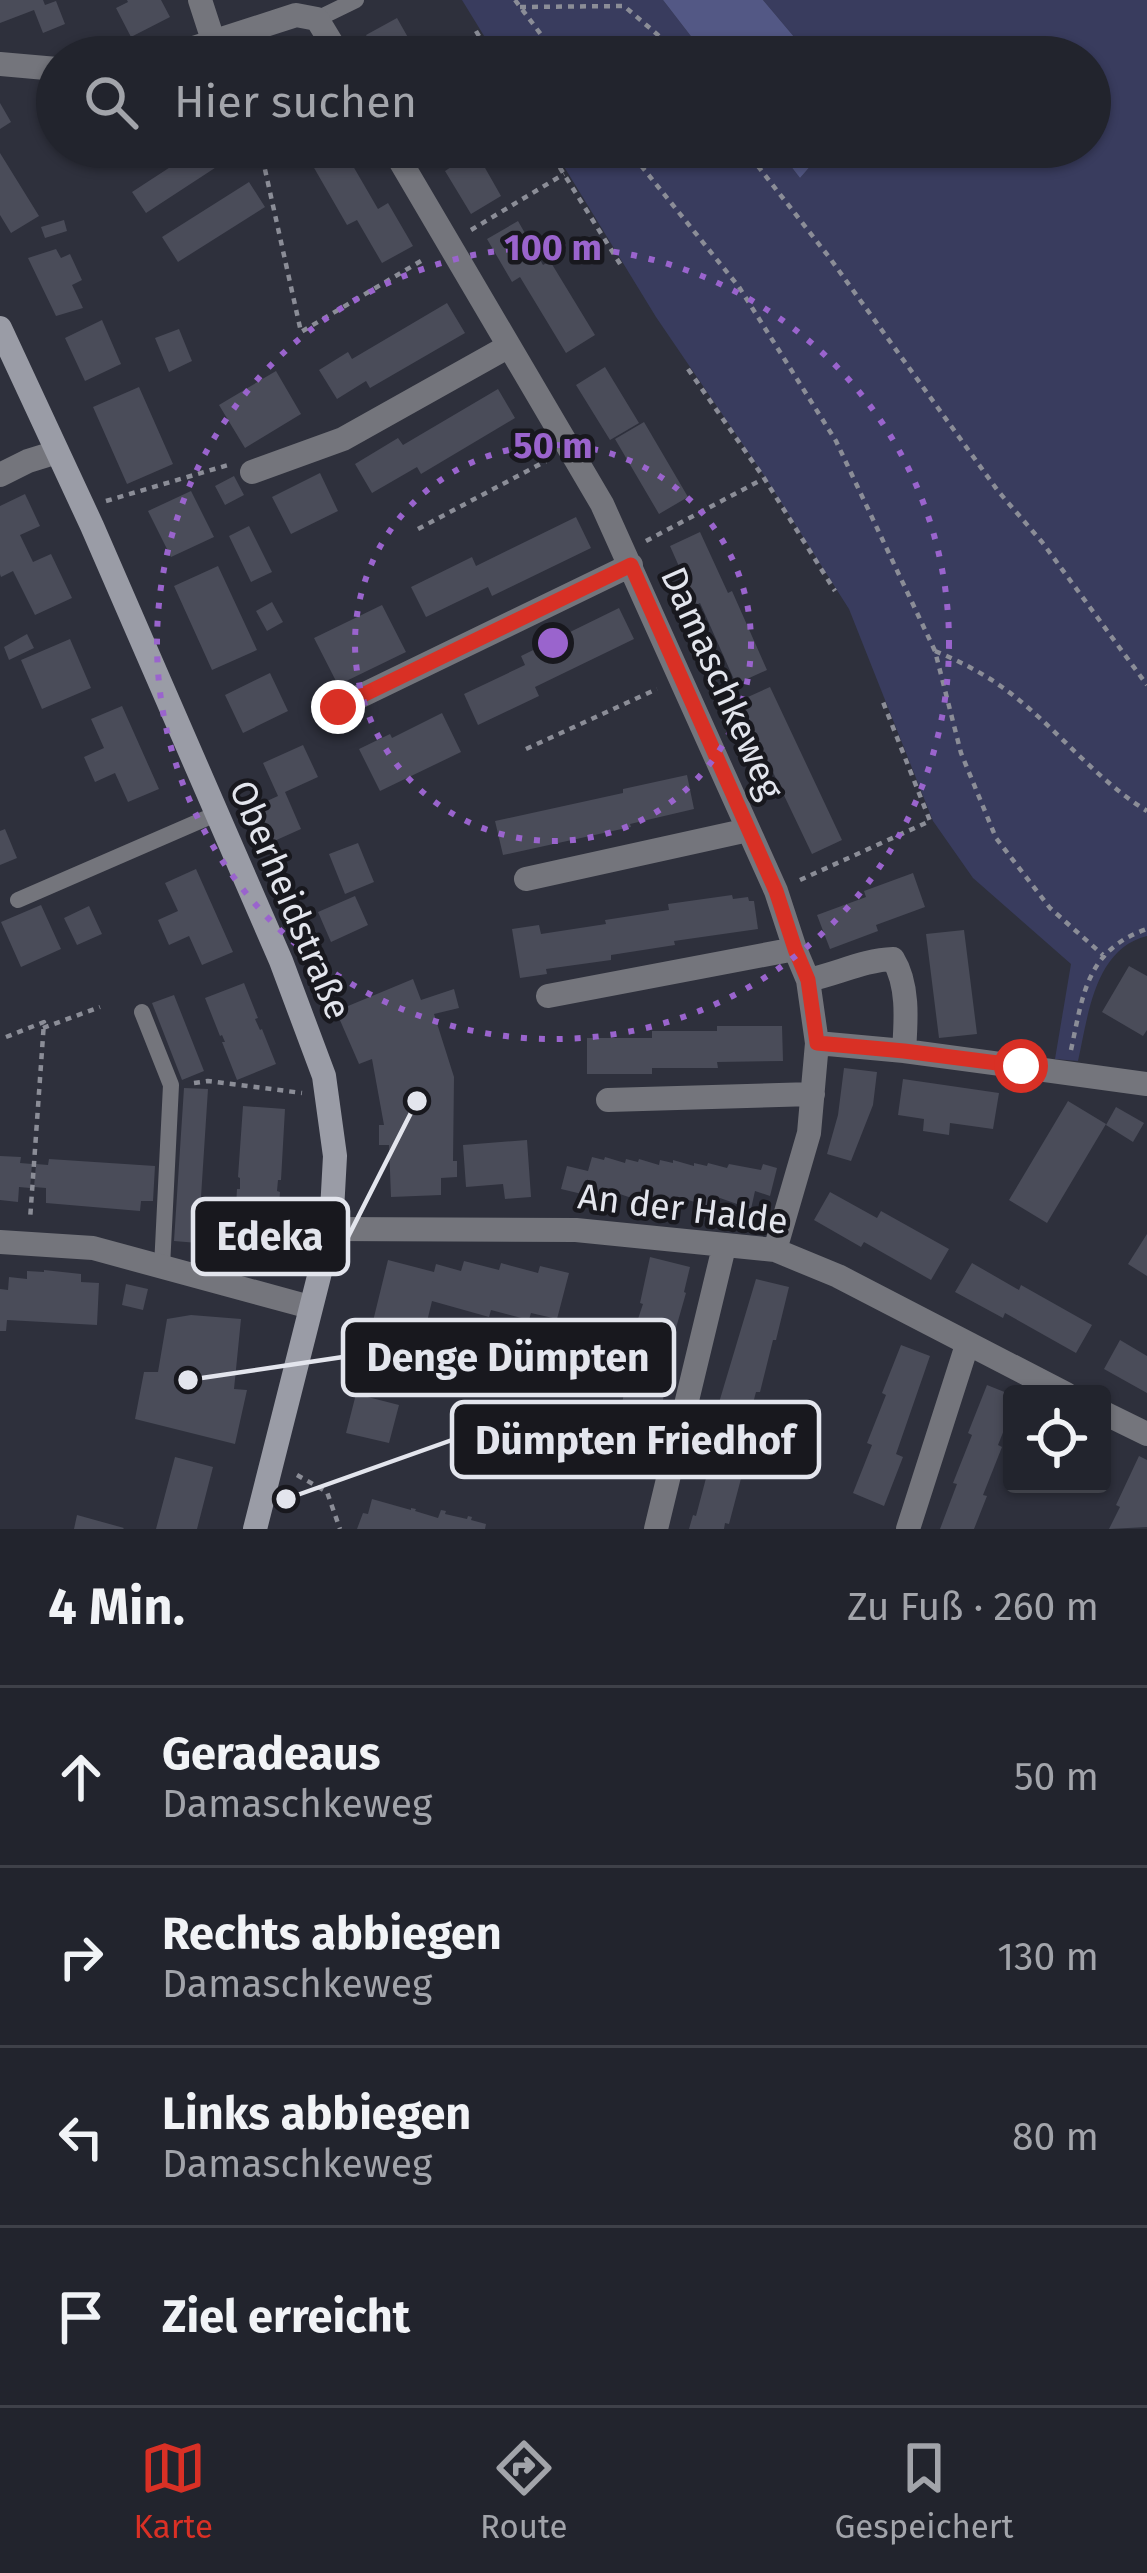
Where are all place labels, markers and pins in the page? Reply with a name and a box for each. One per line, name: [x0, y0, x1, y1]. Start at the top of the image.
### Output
centre of rings: [532, 622, 574, 664]
callout: Edeka: [193, 1199, 348, 1274]
callout: Denge Dümpten: [343, 1320, 674, 1395]
callout: Dümpten Friedhof: [452, 1402, 819, 1477]

